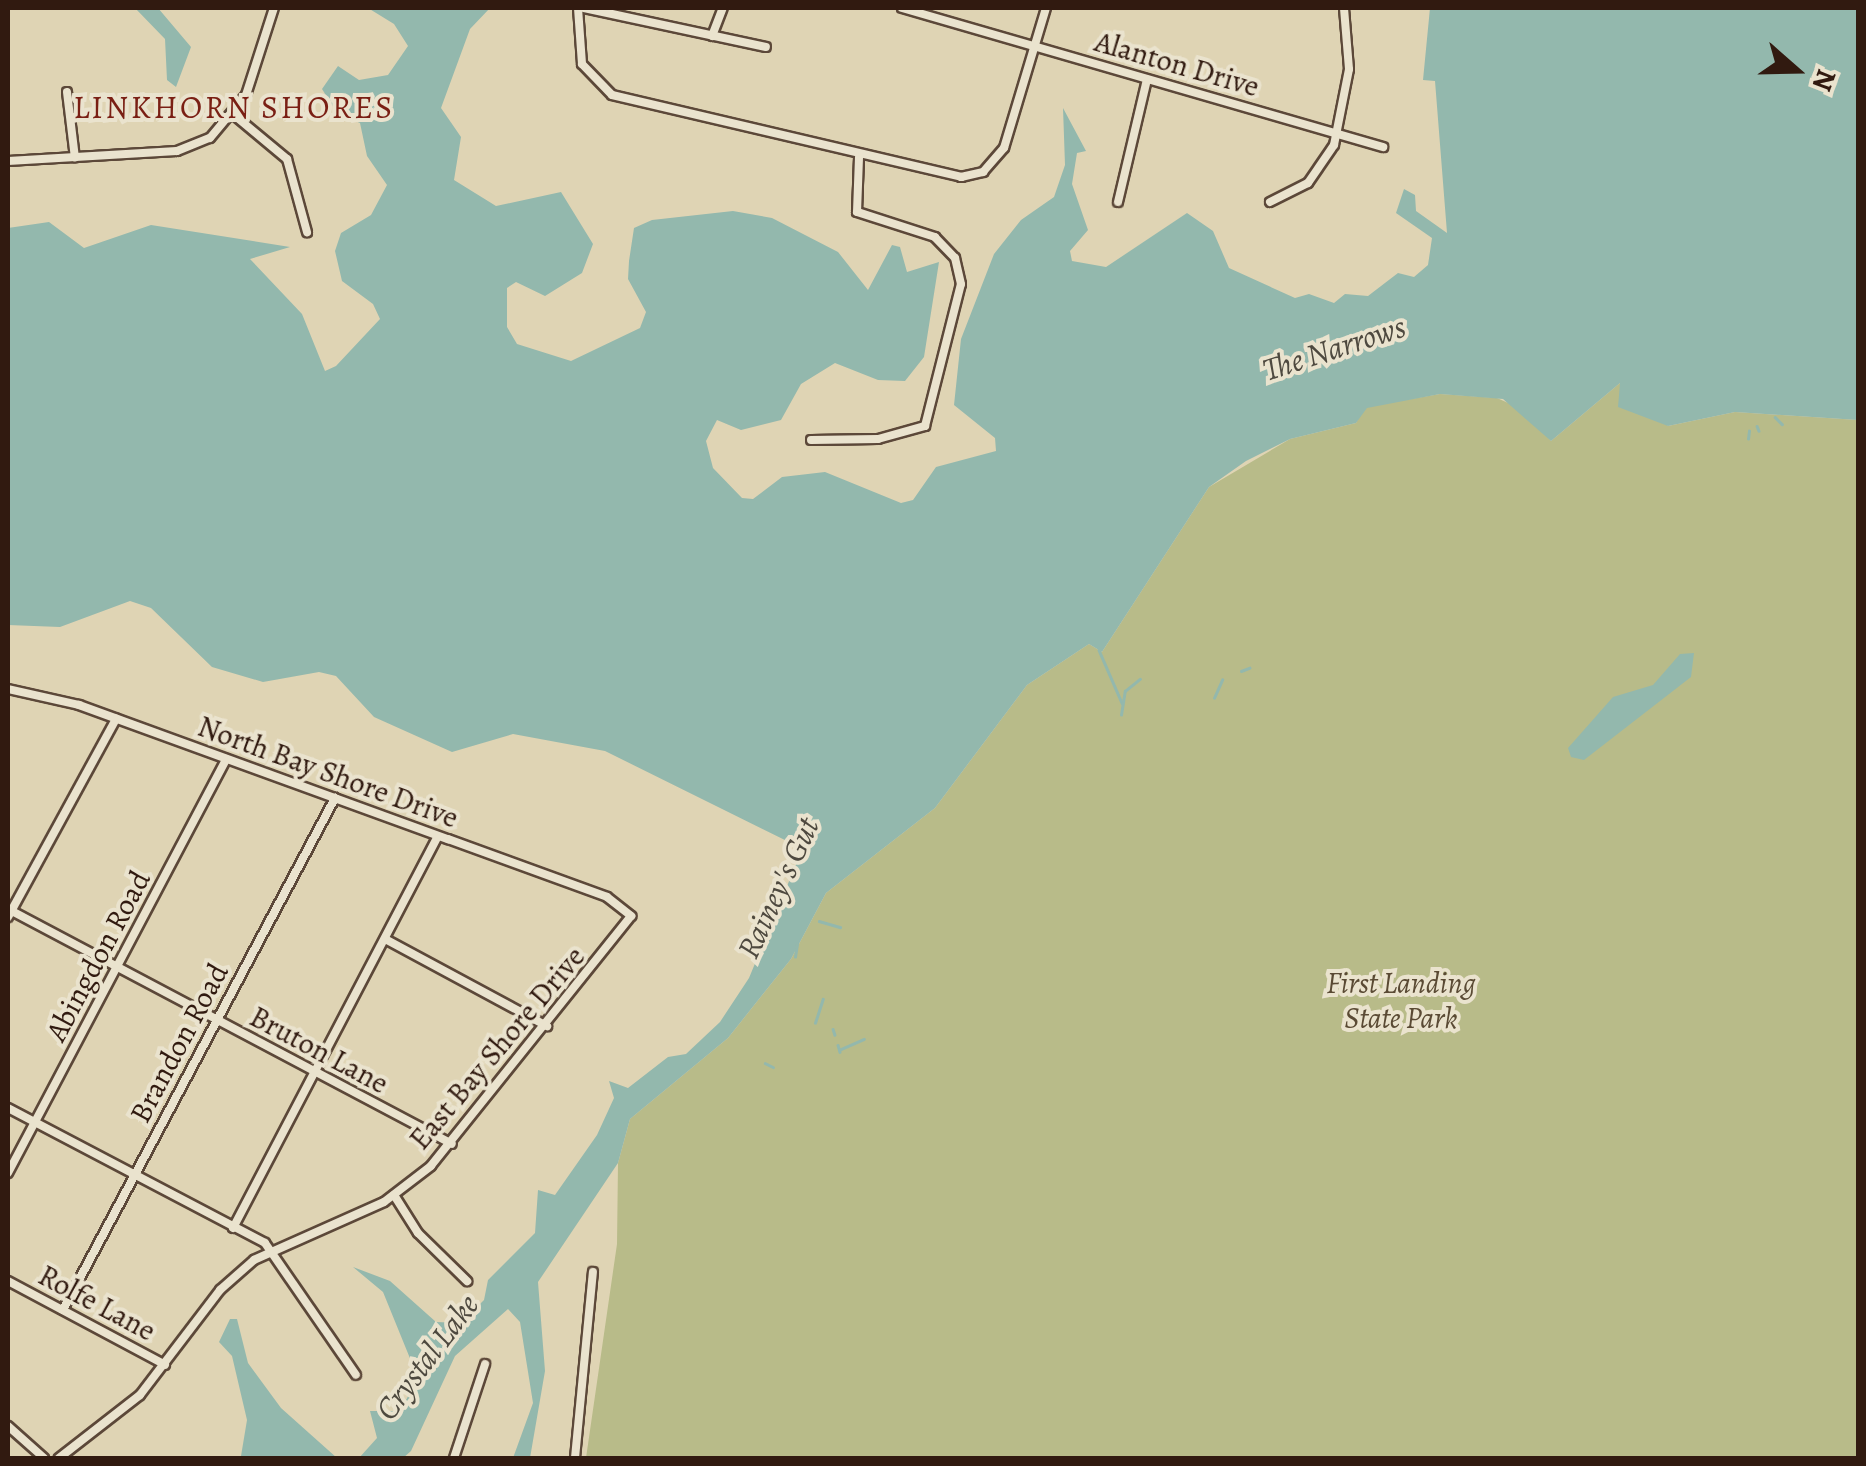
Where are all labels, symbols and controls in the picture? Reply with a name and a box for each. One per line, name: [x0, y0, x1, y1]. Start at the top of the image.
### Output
north arrow: [1746, 20, 1846, 120]
street label: Alanton Drive: [1091, 23, 1263, 105]
text: N: [1803, 64, 1846, 96]
district label: LINKHORN SHORES: [73, 88, 395, 126]
water label: The Narrows: [1258, 307, 1410, 389]
street label: North Bay Shore Drive: [193, 708, 463, 836]
water label: Rainey's Gut: [729, 812, 827, 964]
street label: Abingdon Road: [38, 865, 158, 1047]
street label: East Bay Shore Drive: [402, 939, 592, 1157]
street label: Brandon Road: [122, 957, 236, 1129]
park label: First Landing State Park: [1326, 965, 1476, 1036]
street label: Bruton Lane: [244, 999, 394, 1101]
street label: Rolfe Lane: [32, 1257, 162, 1349]
water label: Crystal Lake: [367, 1287, 487, 1427]

